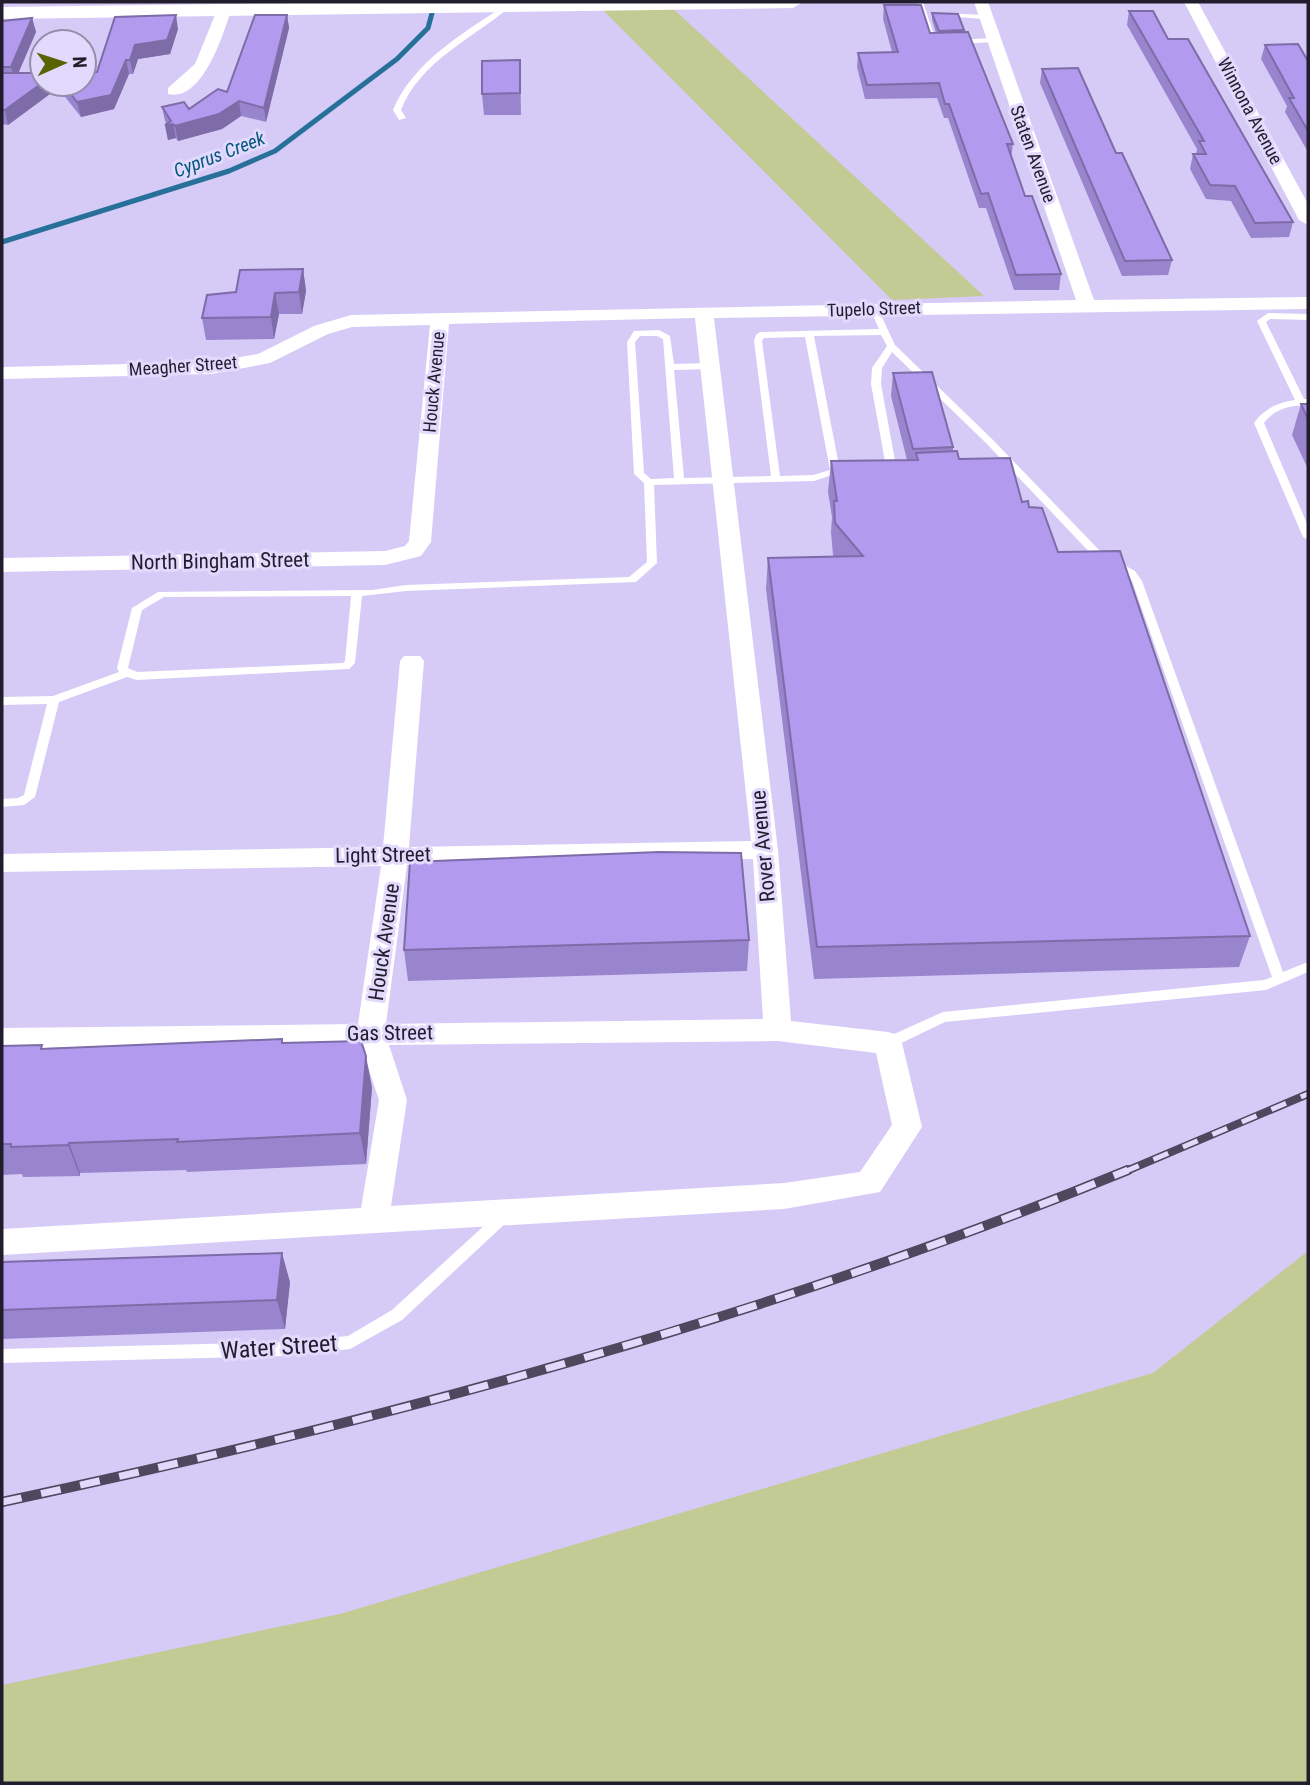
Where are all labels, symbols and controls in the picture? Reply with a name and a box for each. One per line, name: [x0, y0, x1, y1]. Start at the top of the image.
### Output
north arrow: [28, 28, 98, 98]
street label: Winnona Avenue: [1214, 54, 1287, 168]
text: N: [68, 56, 91, 69]
street label: Staten Avenue: [1006, 102, 1061, 205]
water label: Cyprus Creek: [170, 126, 269, 182]
street label: Tupelo Street: [827, 296, 921, 321]
street label: Houck Avenue: [419, 331, 448, 433]
street label: Meagher Street: [128, 351, 238, 380]
street label: North Bingham Street: [131, 547, 309, 575]
street label: Rover Avenue: [746, 789, 780, 903]
street label: Light Street: [335, 842, 431, 868]
street label: Houck Avenue: [364, 882, 404, 1002]
street label: Gas Street: [347, 1020, 433, 1046]
street label: Water Street: [220, 1329, 338, 1365]

